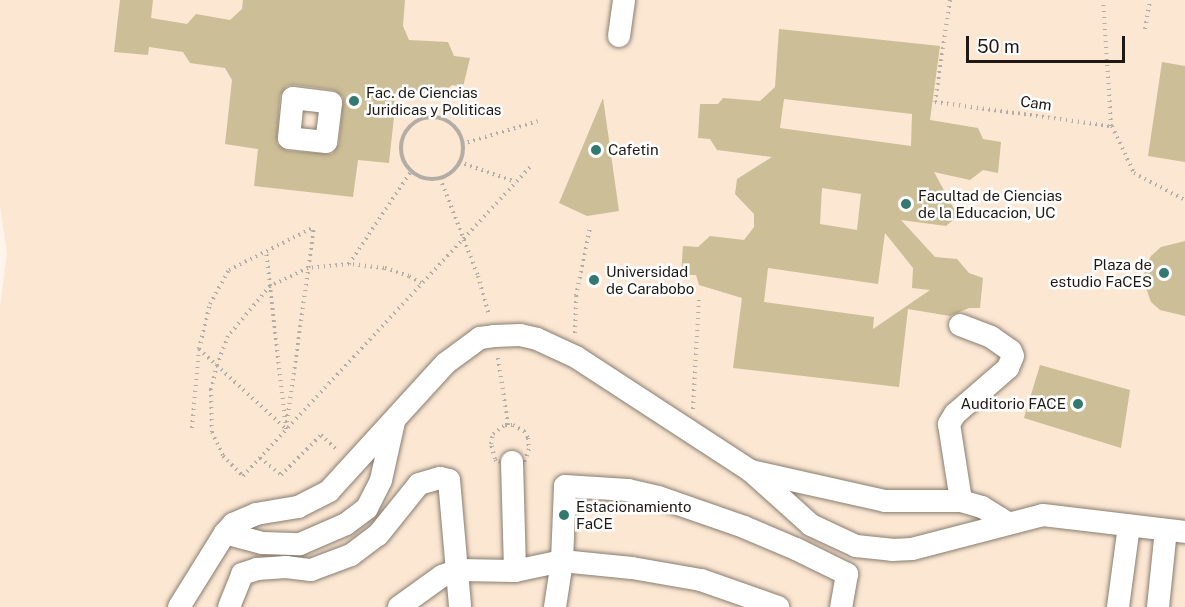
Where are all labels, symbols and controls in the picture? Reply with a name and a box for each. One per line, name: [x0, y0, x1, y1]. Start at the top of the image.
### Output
scale bar: [969, 24, 1128, 62]
text: 50 m: [977, 36, 1020, 57]
place label: Fac. de Ciencias Juridicas y Politicas: [366, 83, 502, 118]
street label: Cam: [1019, 92, 1053, 114]
marker: Fac. de Ciencias Juridicas y Politicas: [347, 94, 361, 108]
place label: Cafetin: [608, 141, 659, 159]
marker: Cafetin: [589, 143, 603, 157]
place label: Facultad de Ciencias de la Educacion, UC: [918, 186, 1062, 221]
marker: Facultad de Ciencias de la Educacion, UC: [899, 197, 913, 211]
place label: Plaza de estudio FaCES: [1050, 255, 1152, 290]
place label: Universidad de Carabobo: [606, 262, 694, 297]
marker: Plaza de estudio FaCES: [1157, 266, 1171, 280]
marker: Universidad de Carabobo: [587, 273, 601, 287]
place label: Auditorio FACE: [960, 395, 1066, 413]
marker: Auditorio FACE: [1071, 397, 1085, 411]
place label: Estacionamiento FaCE: [576, 497, 691, 532]
marker: Estacionamiento FaCE: [557, 508, 571, 522]

